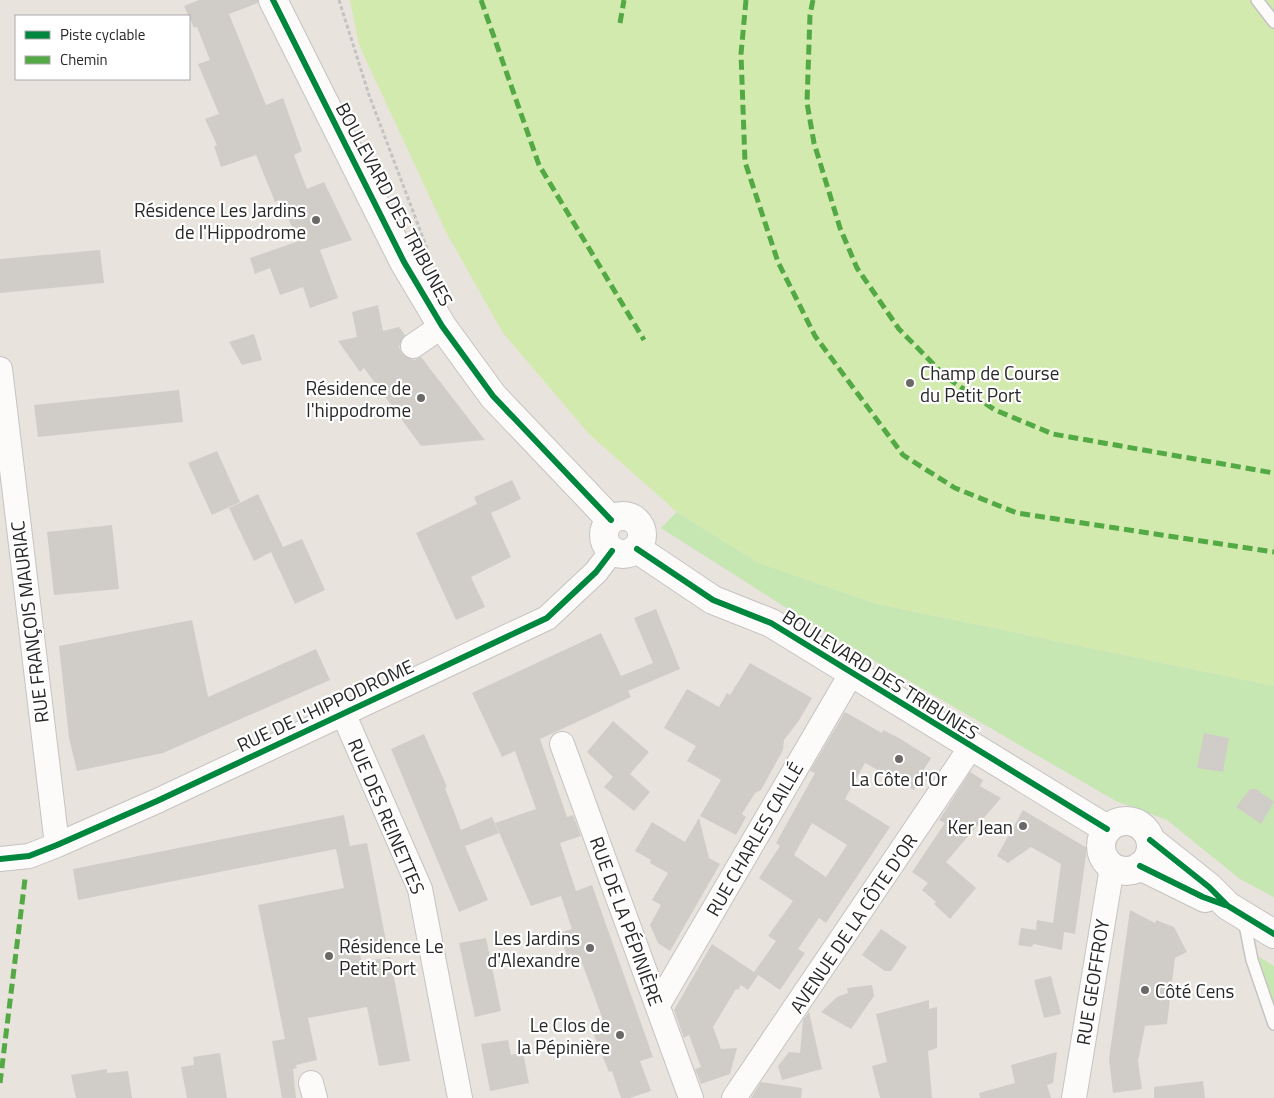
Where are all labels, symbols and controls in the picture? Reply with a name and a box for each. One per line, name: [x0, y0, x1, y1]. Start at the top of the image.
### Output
legend: [15, 15, 190, 80]
text: Piste cyclable: [60, 23, 145, 46]
text: Chemin: [60, 48, 108, 71]
street label: BOULEVARD DES TRIBUNES: [329, 97, 461, 311]
place label: Résidence Les Jardins de l'Hippodrome: [134, 195, 306, 246]
marker: Résidence Les Jardins de l'Hippodrome: [310, 214, 322, 226]
place label: Champ de Course du Petit Port: [920, 358, 1059, 409]
place label: Résidence de l'hippodrome: [305, 373, 411, 424]
marker: Champ de Course du Petit Port: [904, 377, 916, 389]
marker: Résidence de l'hippodrome: [415, 392, 427, 404]
street label: RUE FRANÇOIS MAURIAC: [2, 519, 56, 725]
street label: BOULEVARD DES TRIBUNES: [777, 602, 985, 746]
street label: RUE DE L'HIPPODROME: [232, 651, 418, 759]
street label: RUE DES REINETTES: [341, 734, 433, 898]
marker: La Côte d'Or: [893, 753, 905, 765]
street label: RUE CHARLES CAILLÉ: [698, 756, 810, 922]
place label: La Côte d'Or: [851, 764, 948, 793]
place label: Ker Jean: [947, 812, 1013, 841]
marker: Ker Jean: [1017, 820, 1029, 832]
street label: AVENUE DE LA CÔTE D'OR: [782, 827, 924, 1019]
street label: RUE DE LA PÉPINIÈRE: [583, 832, 671, 1010]
street label: RUE GEOFFROY: [1068, 916, 1116, 1047]
place label: Les Jardins d'Alexandre: [487, 923, 580, 974]
place label: Résidence Le Petit Port: [339, 931, 444, 982]
marker: Les Jardins d'Alexandre: [584, 942, 596, 954]
marker: Résidence Le Petit Port: [323, 950, 335, 962]
place label: Côté Cens: [1155, 976, 1234, 1005]
marker: Côté Cens: [1139, 984, 1151, 996]
place label: Le Clos de la Pépinière: [517, 1010, 610, 1061]
marker: Le Clos de la Pépinière: [614, 1029, 626, 1041]

